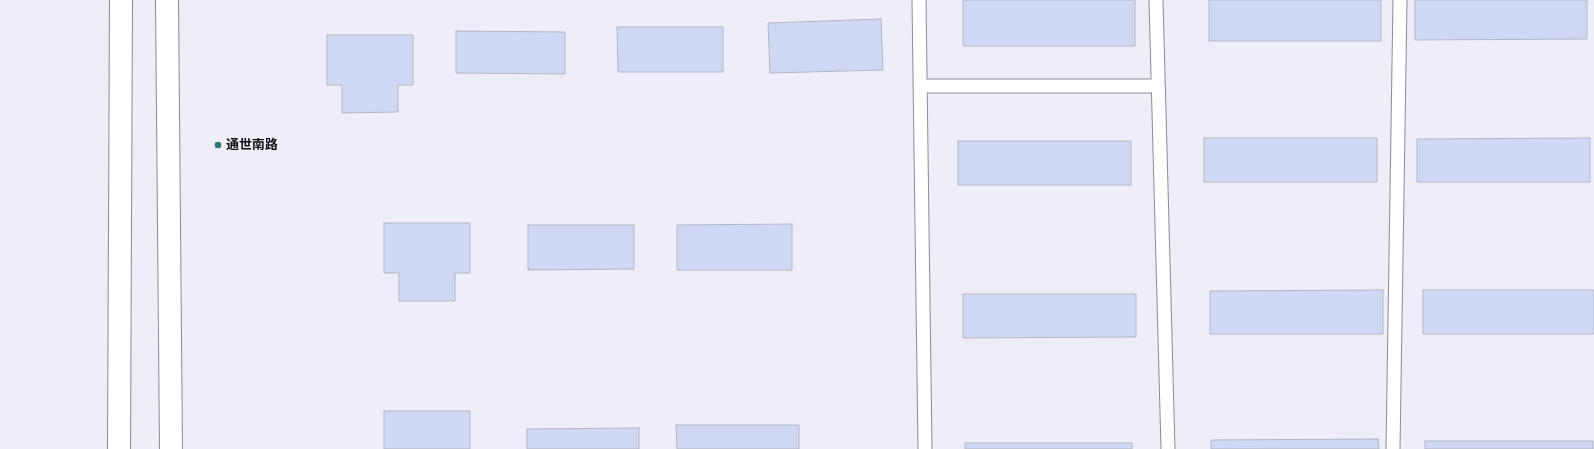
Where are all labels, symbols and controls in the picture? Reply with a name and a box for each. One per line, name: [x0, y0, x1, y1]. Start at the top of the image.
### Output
place label: 通世南路: [226, 137, 278, 153]
marker: 通世南路: [213, 140, 223, 150]

